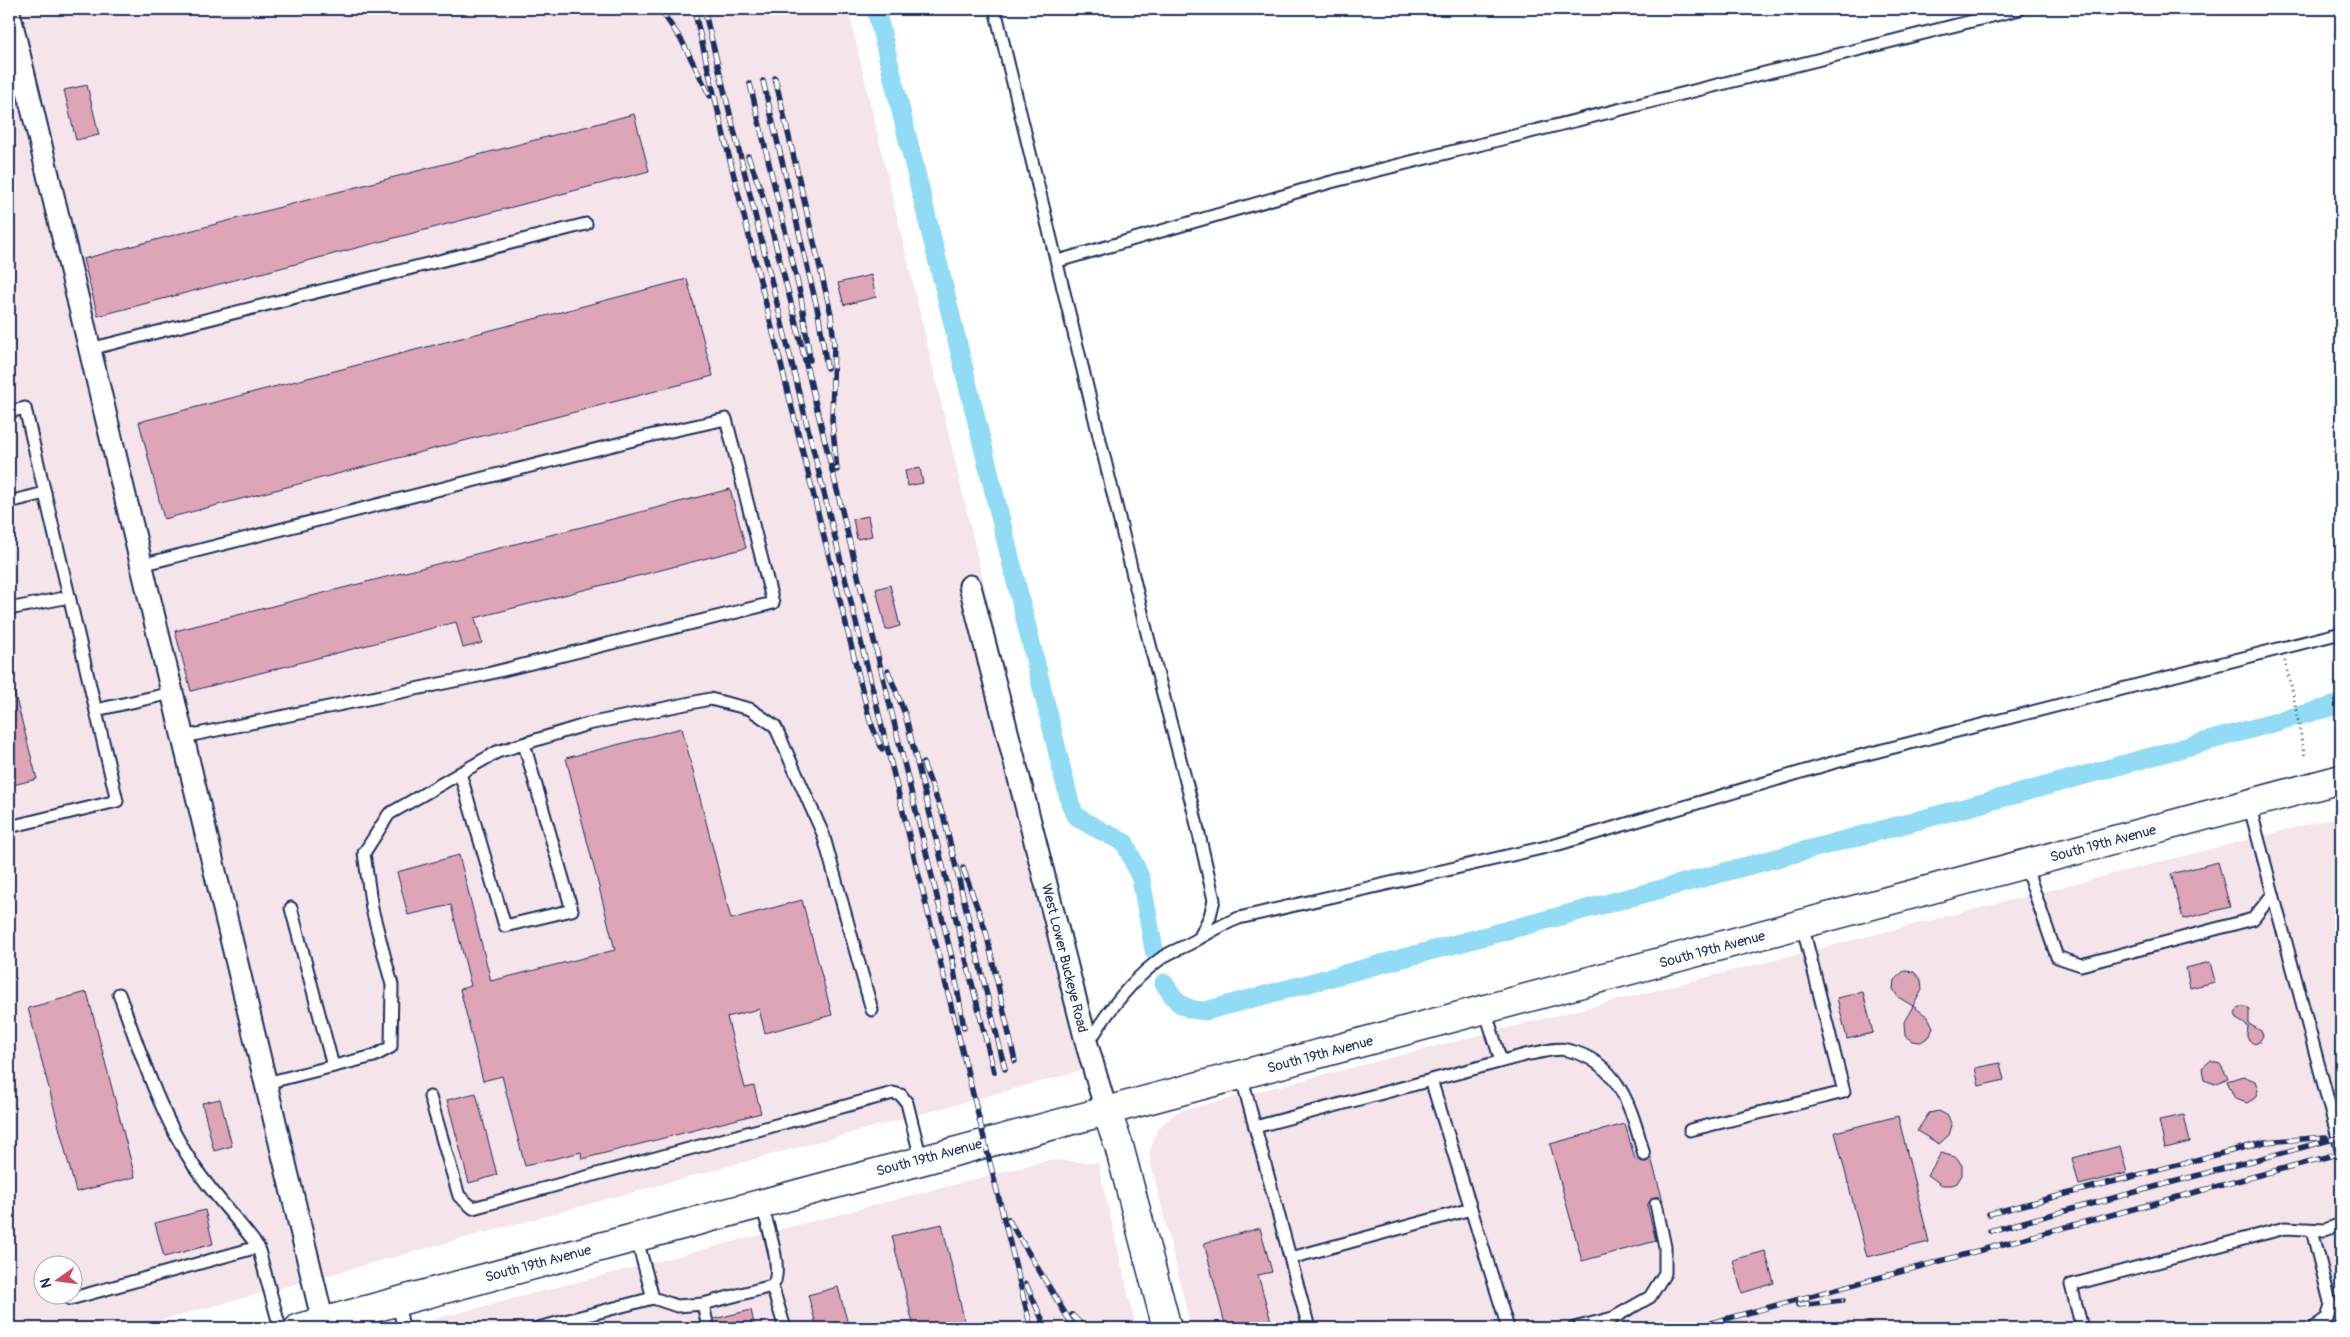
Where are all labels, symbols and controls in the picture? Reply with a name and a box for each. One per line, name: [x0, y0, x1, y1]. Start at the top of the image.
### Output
street label: South 19th Avenue: [2048, 821, 2158, 866]
street label: West Lower Buckeye Road: [1038, 882, 1091, 1035]
street label: South 19th Avenue: [1657, 927, 1767, 972]
street label: South 19th Avenue: [1265, 1032, 1375, 1077]
street label: South 19th Avenue: [874, 1135, 984, 1180]
street label: South 19th Avenue: [483, 1241, 593, 1286]
north arrow: [32, 1254, 82, 1304]
text: N: [36, 1276, 55, 1290]

